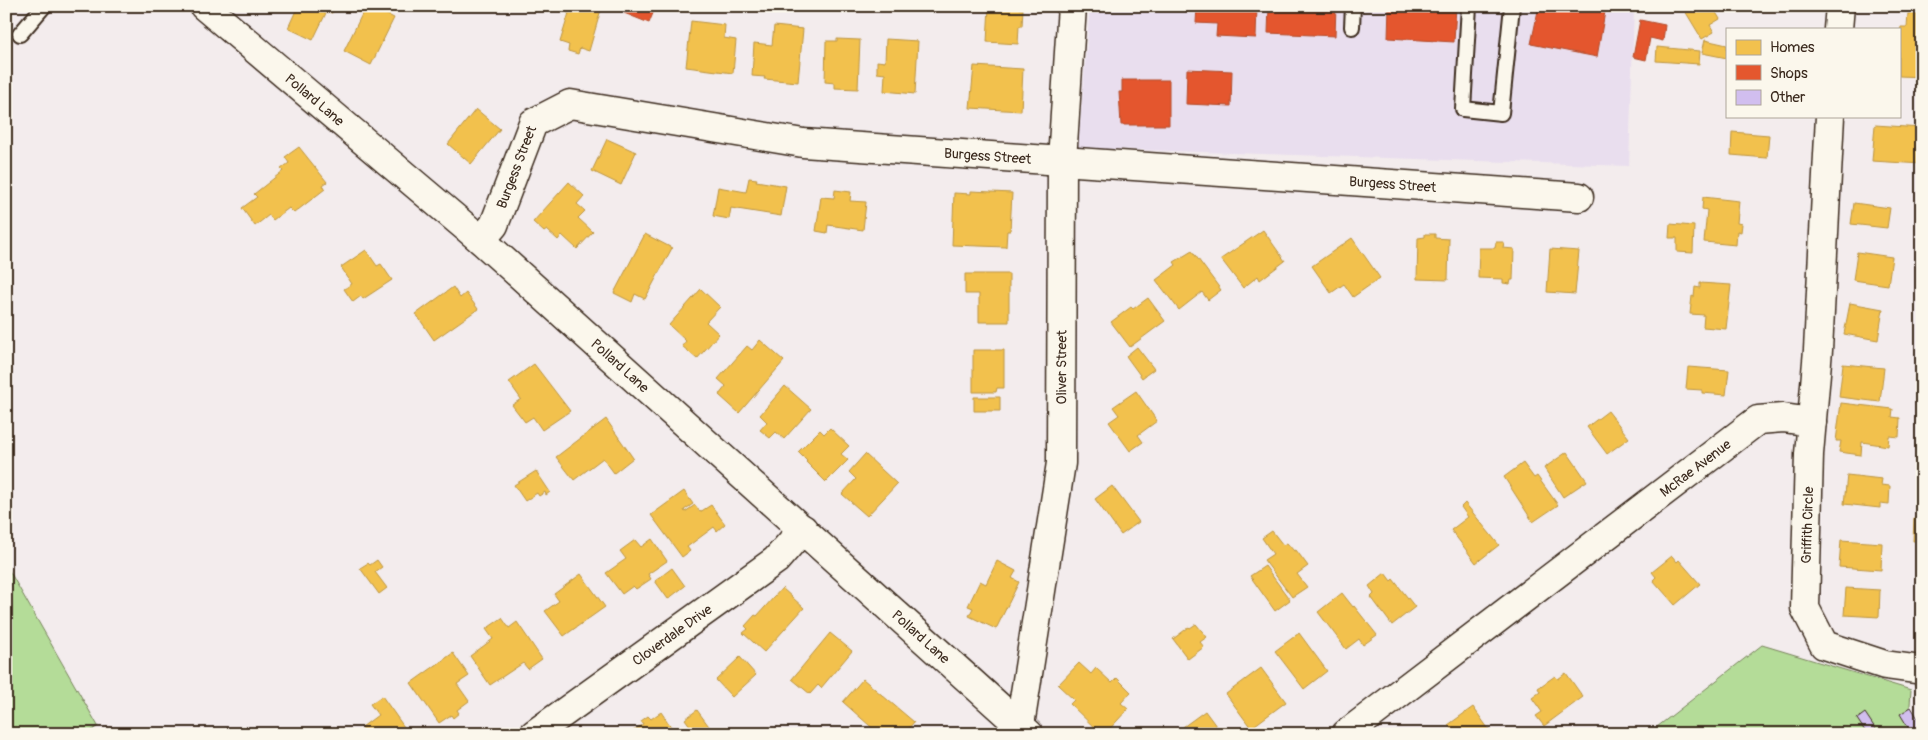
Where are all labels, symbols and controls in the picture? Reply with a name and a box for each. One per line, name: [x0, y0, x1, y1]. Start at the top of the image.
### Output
legend: [1726, 28, 1900, 118]
text: Homes: [1770, 38, 1815, 57]
text: Shops: [1770, 64, 1808, 83]
street label: Pollard Lane: [281, 70, 347, 130]
text: Other: [1770, 88, 1806, 107]
street label: Burgess Street: [493, 123, 540, 211]
street label: Burgess Street: [943, 145, 1032, 168]
street label: Burgess Street: [1348, 173, 1437, 196]
street label: Oliver Street: [1053, 330, 1070, 404]
street label: Pollard Lane: [587, 335, 652, 396]
street label: McRae Avenue: [1657, 436, 1734, 501]
street label: Griffith Circle: [1798, 486, 1817, 564]
street label: Cloverdale Drive: [629, 601, 716, 670]
street label: Pollard Lane: [888, 607, 953, 667]

